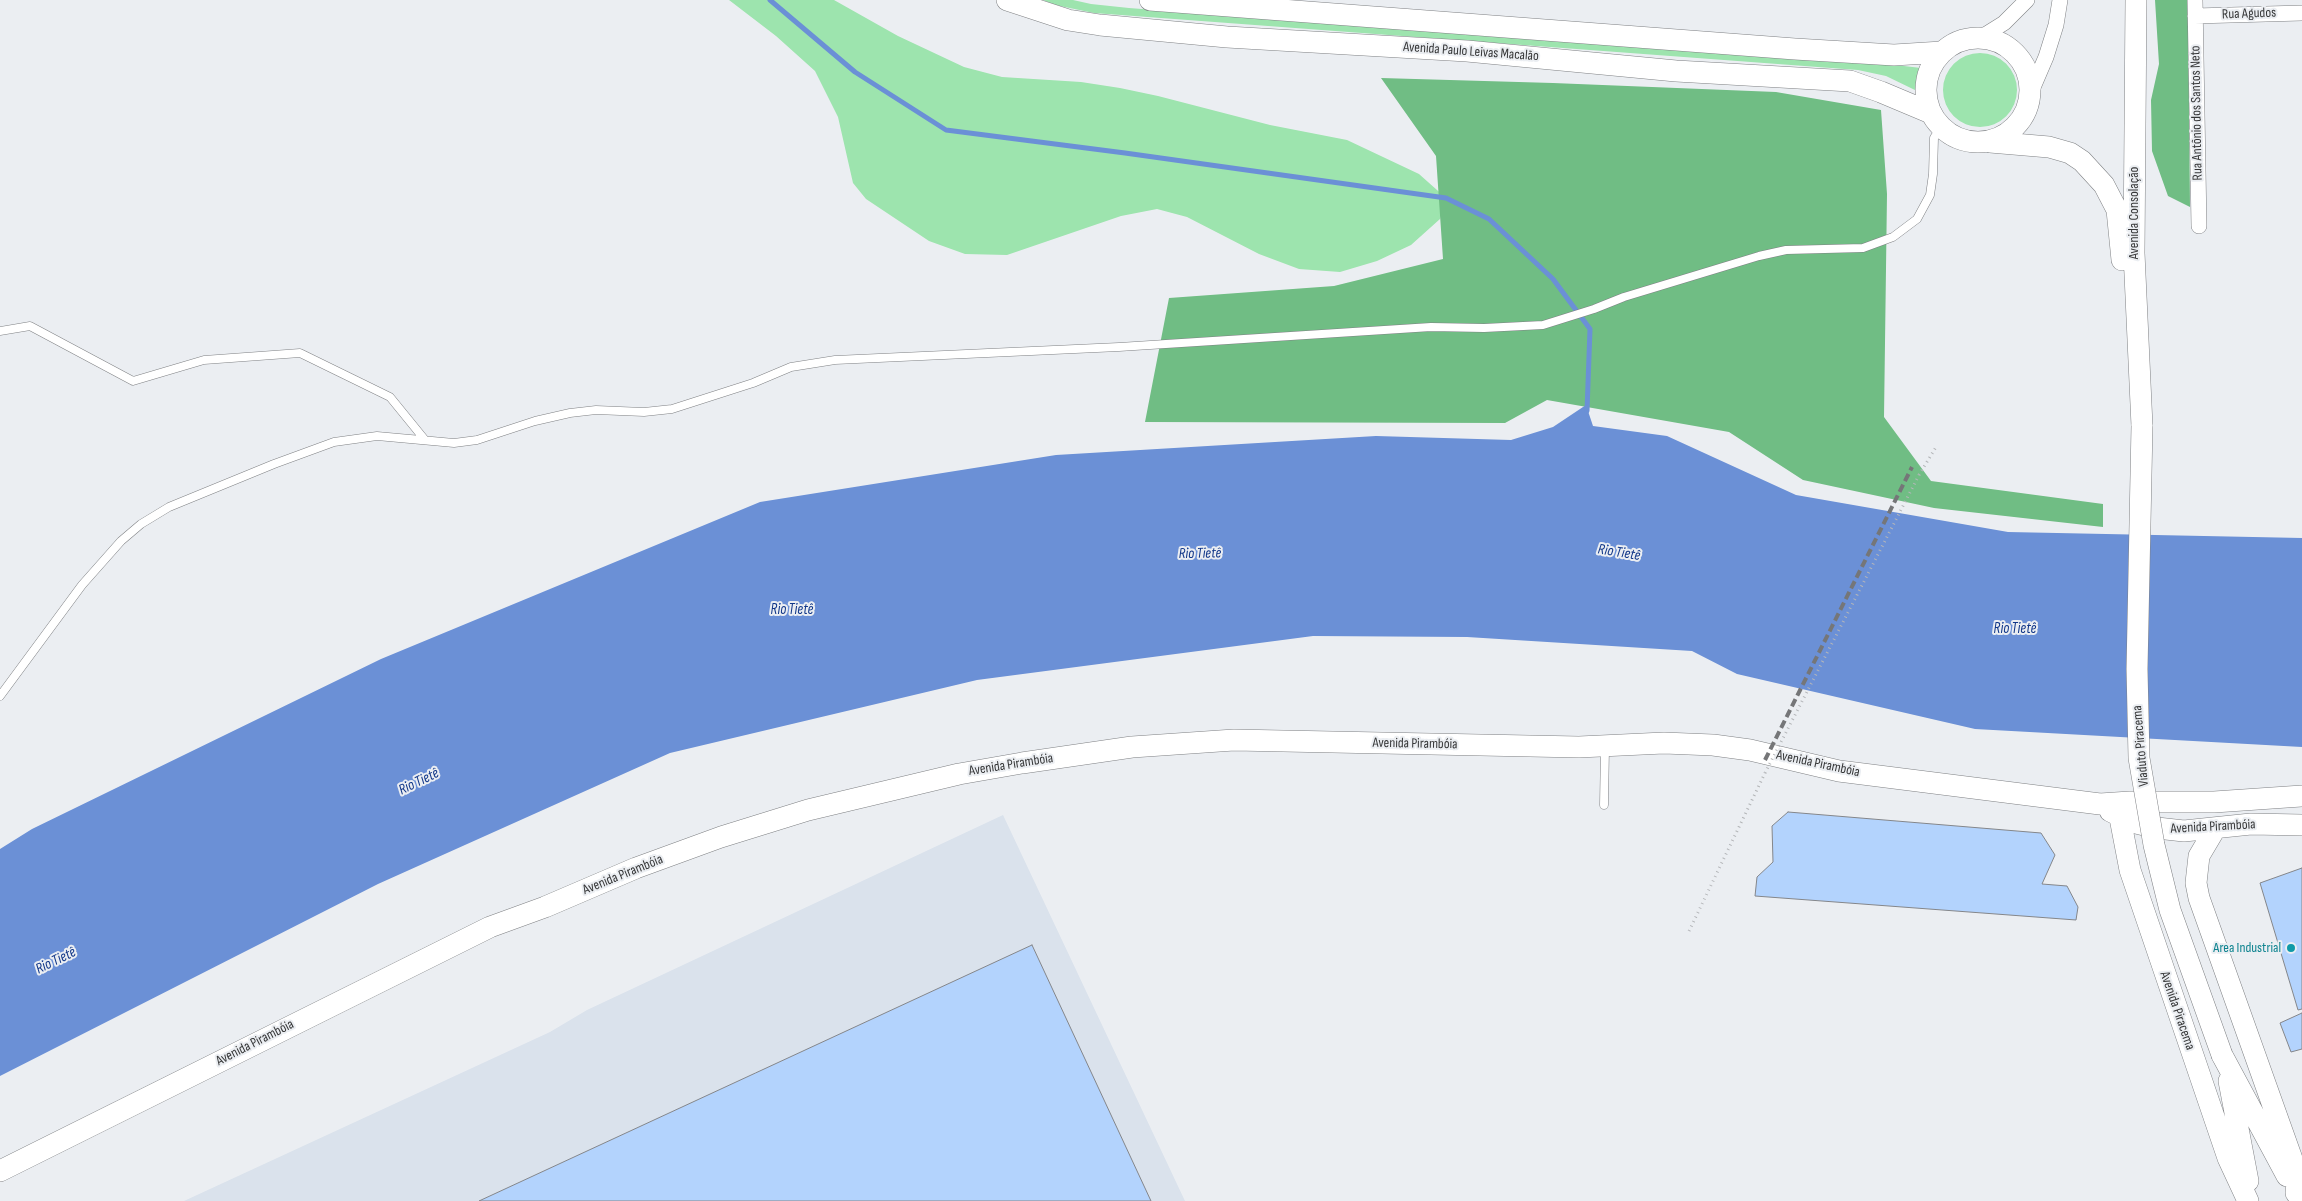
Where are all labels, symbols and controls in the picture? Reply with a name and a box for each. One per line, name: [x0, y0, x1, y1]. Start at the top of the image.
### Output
street label: Rua Agudos: [2222, 5, 2276, 23]
street label: Avenida Paulo Leivas Macalão: [1403, 39, 1539, 65]
street label: Rua Antônio dos Santos Neto: [2187, 45, 2207, 181]
street label: Avenida Consolação: [2126, 167, 2142, 259]
water label: Rio Tietê: [1596, 541, 1642, 565]
water label: Rio Tietê: [1178, 545, 1222, 563]
water label: Rio Tietê: [771, 601, 813, 619]
water label: Rio Tietê: [1994, 620, 2036, 638]
street label: Viaduto Piracema: [2129, 705, 2153, 787]
street label: Avenida Pirambóia: [1372, 735, 1458, 753]
street label: Avenida Pirambóia: [1775, 747, 1861, 781]
street label: Avenida Pirambóia: [968, 750, 1054, 780]
water label: Rio Tietê: [396, 765, 442, 799]
street label: Avenida Pirambóia: [2170, 816, 2256, 838]
street label: Avenida Pirambóia: [580, 851, 666, 899]
place label: Area Industrial: [2213, 940, 2281, 956]
marker: Area Industrial: [2285, 942, 2297, 954]
water label: Rio Tietê: [33, 944, 79, 978]
street label: Avenida Piracema: [2156, 969, 2198, 1053]
street label: Avenida Pirambóia: [213, 1016, 297, 1070]

